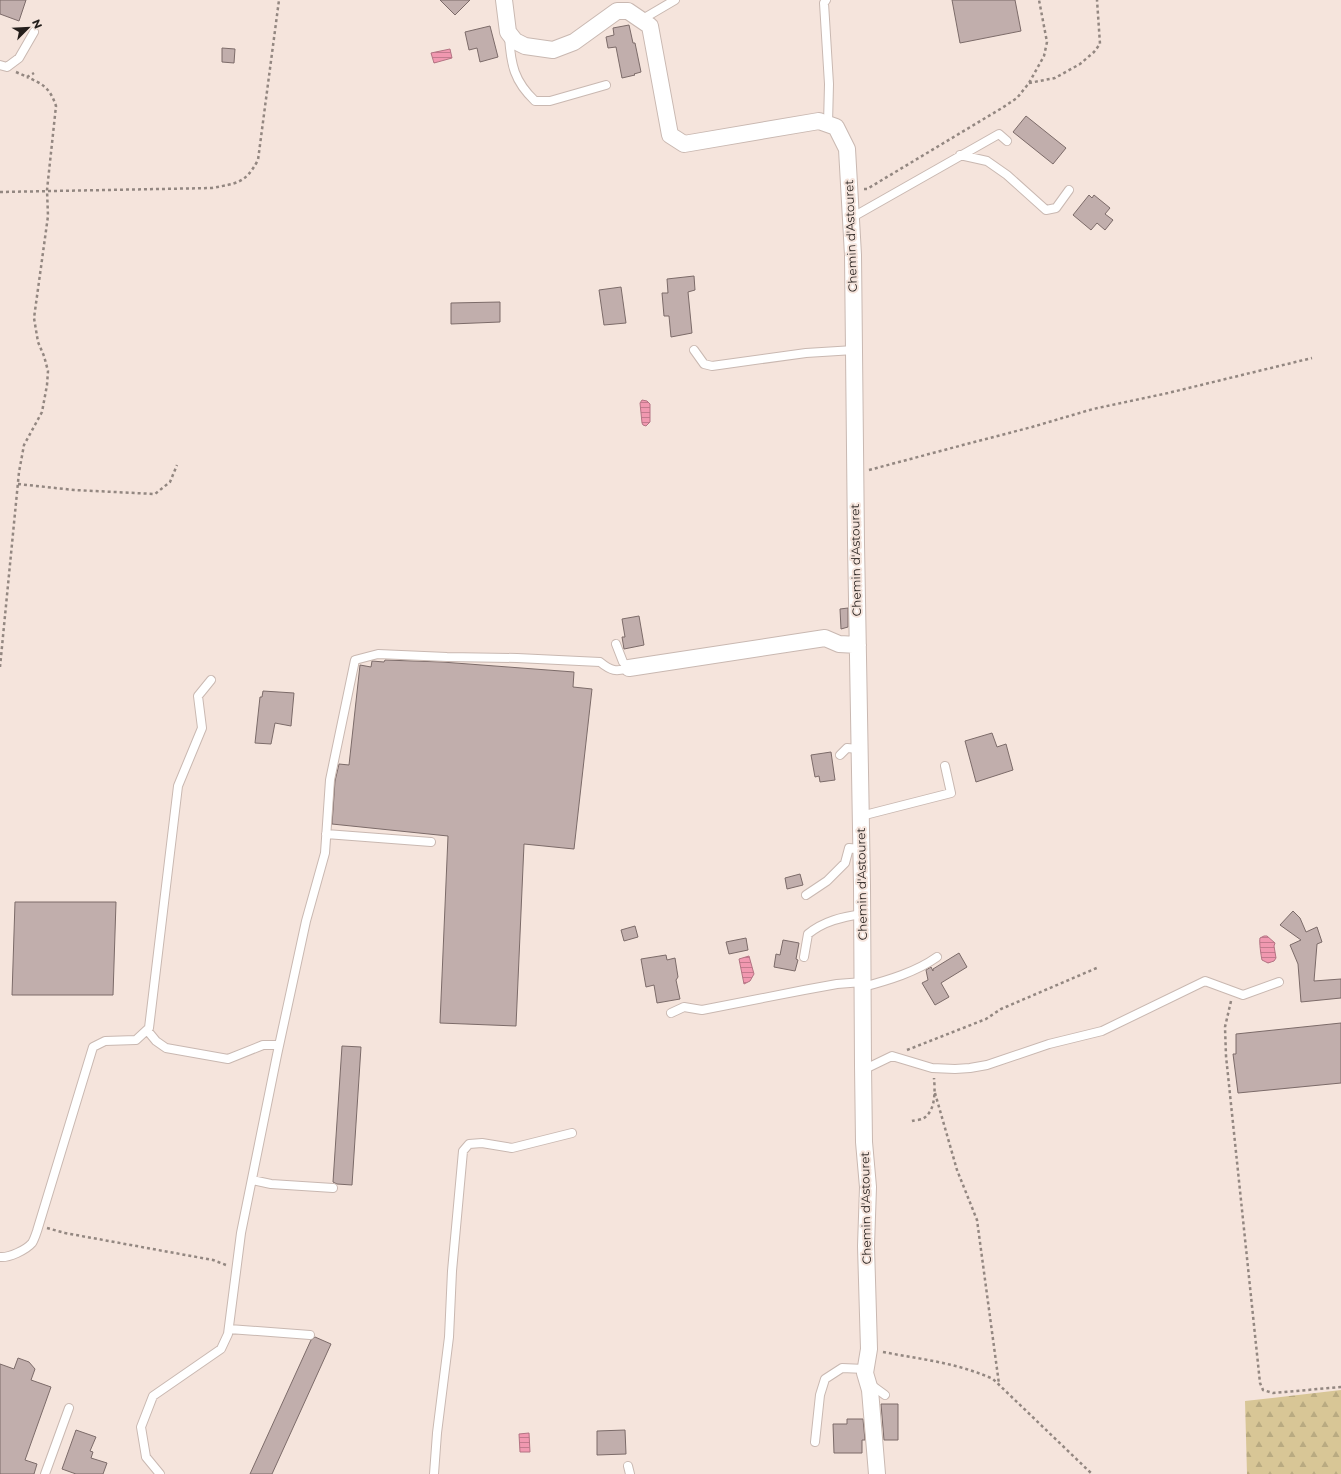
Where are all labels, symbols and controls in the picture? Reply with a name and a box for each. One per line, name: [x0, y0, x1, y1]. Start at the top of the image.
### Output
north arrow: [8, 8, 48, 48]
text: N: [29, 17, 45, 31]
street label: Chemin d'Astouret: [841, 179, 860, 293]
street label: Chemin d'Astouret: [847, 504, 864, 616]
street label: Chemin d'Astouret: [853, 828, 870, 940]
street label: Chemin d'Astouret: [857, 1152, 874, 1264]

